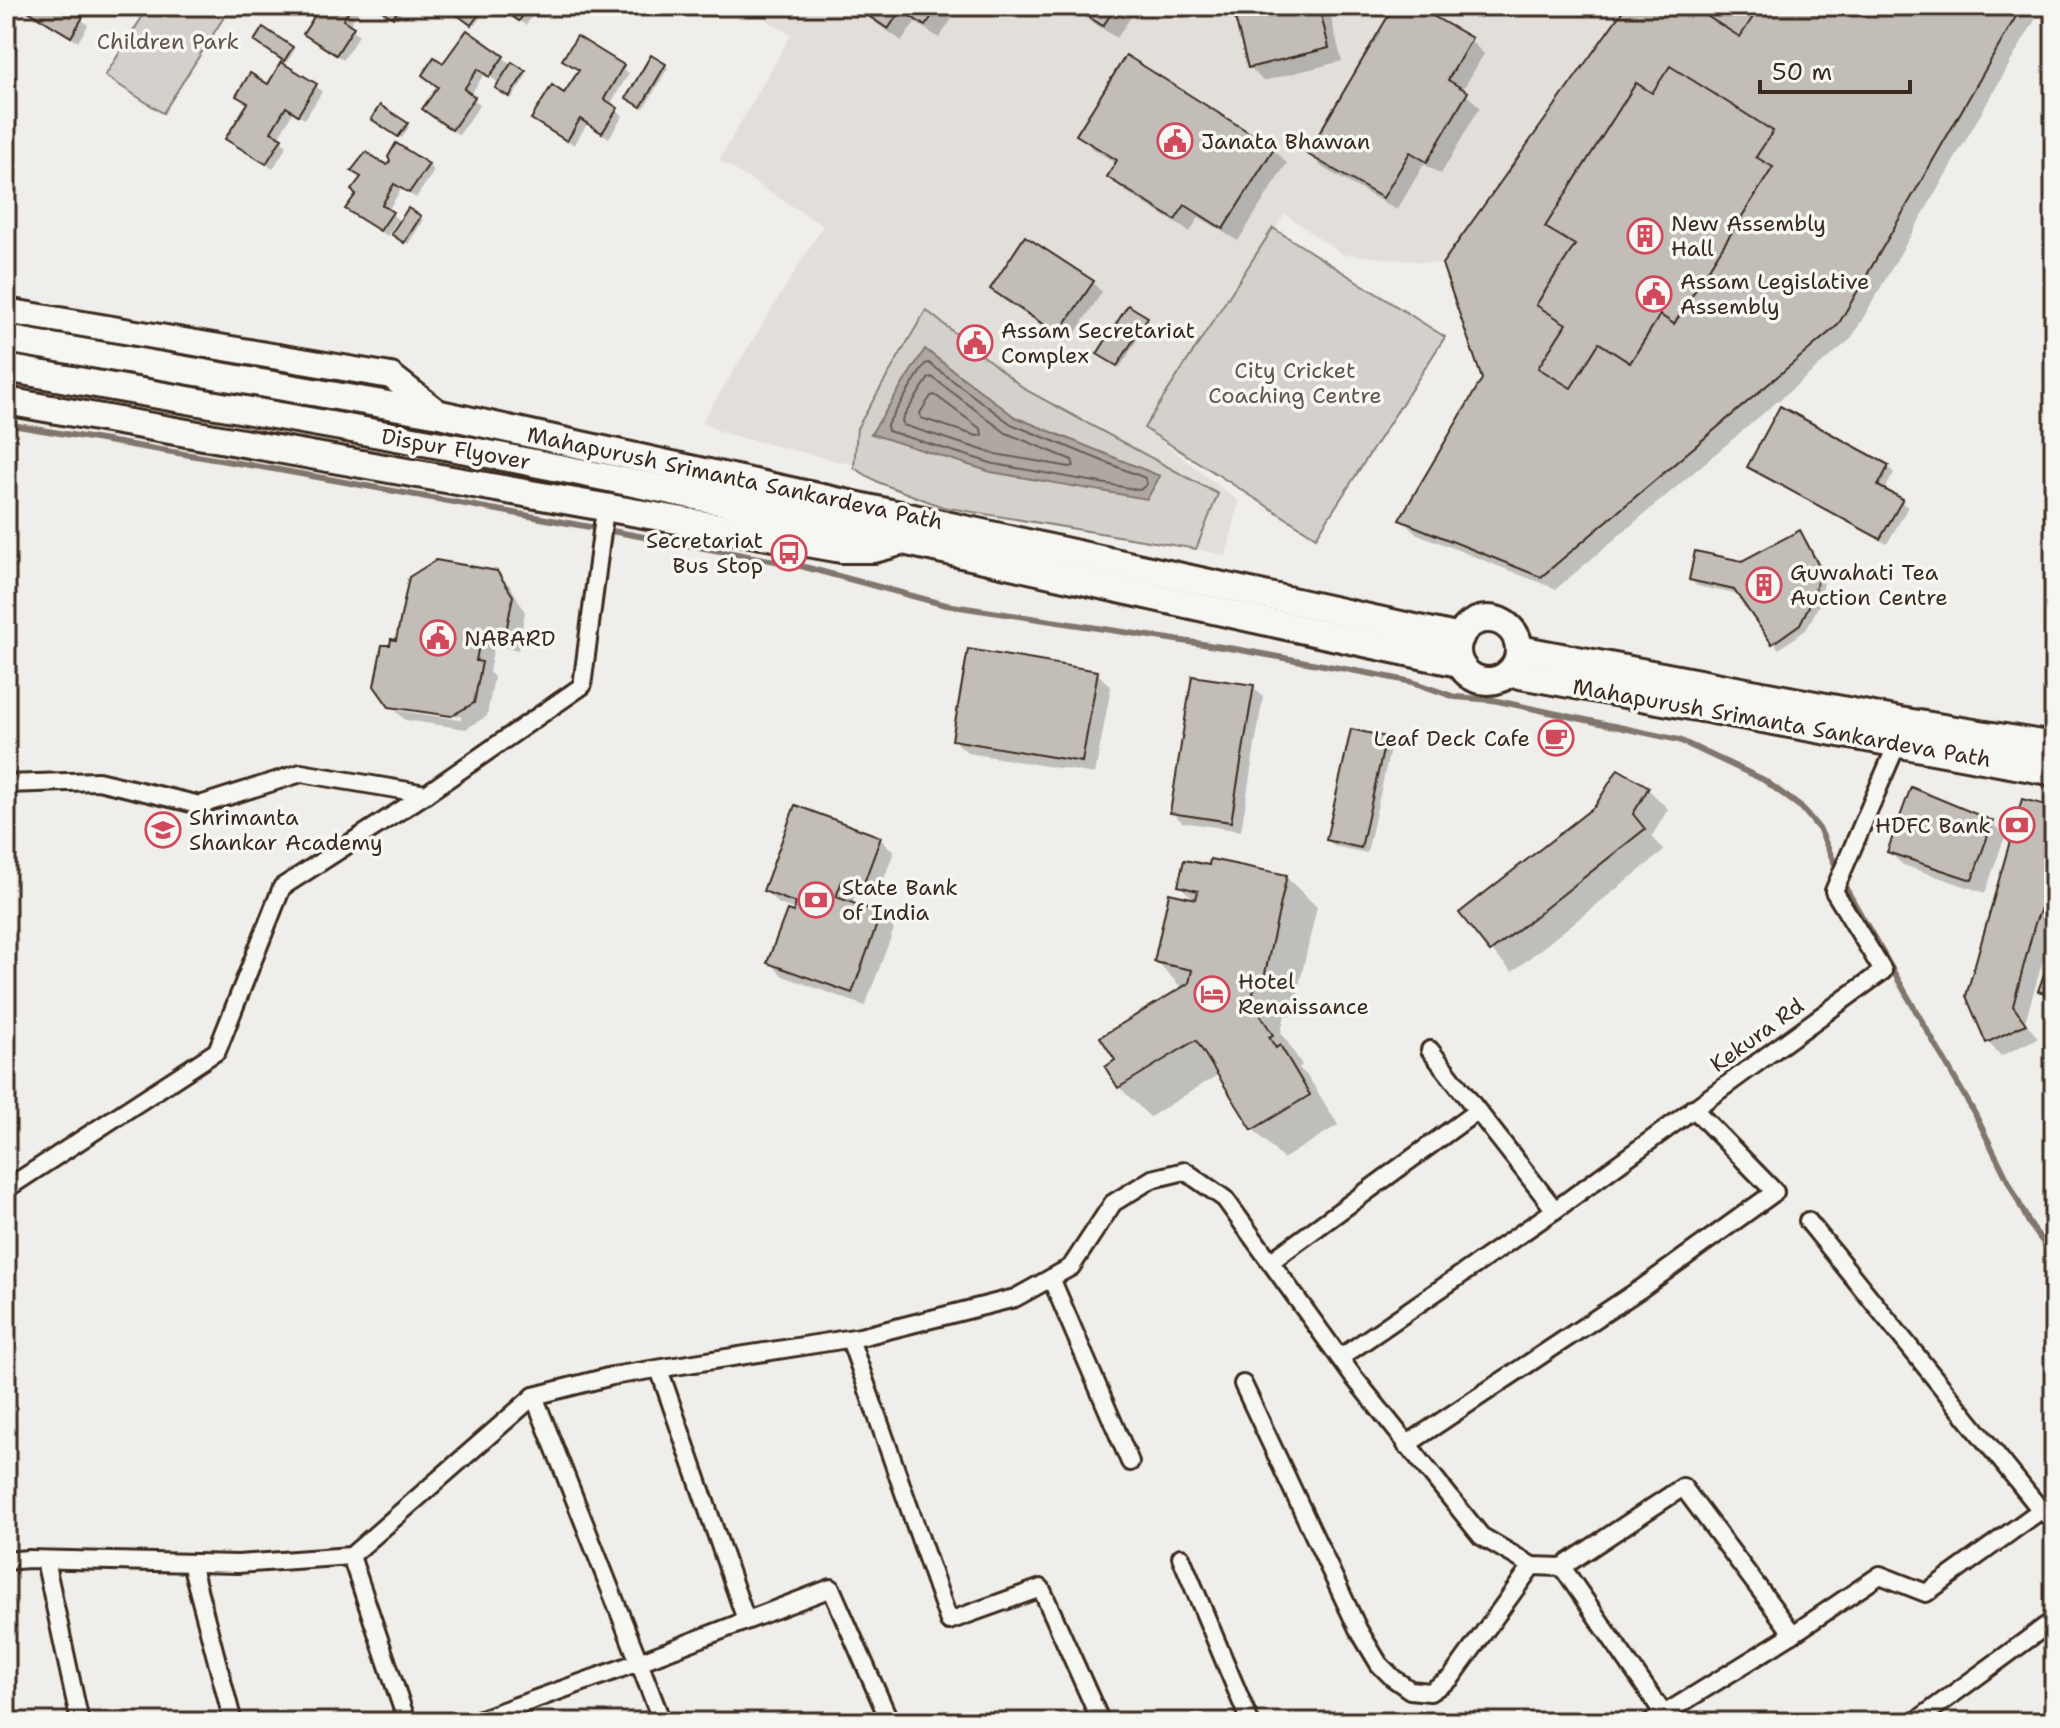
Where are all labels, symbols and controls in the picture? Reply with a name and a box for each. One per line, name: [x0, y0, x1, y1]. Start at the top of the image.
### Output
park label: Children Park: [97, 27, 239, 56]
scale bar: [1760, 44, 1910, 94]
text: 50 m: [1772, 56, 1832, 88]
public building icon: Janata Bhawan: [1156, 122, 1194, 160]
place label: Janata Bhawan: [1201, 127, 1370, 156]
place label: New Assembly Hall: [1671, 209, 1826, 263]
building icon: New Assembly Hall: [1626, 217, 1664, 255]
place label: Assam Legislative Assembly: [1680, 267, 1869, 321]
public building icon: Assam Legislative Assembly: [1635, 275, 1673, 313]
place label: Assam Secretariat Complex: [1001, 316, 1195, 370]
public building icon: Assam Secretariat Complex: [956, 324, 994, 362]
park label: City Cricket Coaching Centre: [1208, 356, 1382, 410]
street label: Mahapurush Srimanta Sankardeva Path: [524, 420, 946, 536]
street label: Dispur Flyover: [379, 422, 533, 476]
place label: Secretariat Bus Stop: [646, 526, 763, 580]
bus stop icon: Secretariat Bus Stop: [770, 534, 808, 572]
place label: Guwahati Tea Auction Centre: [1790, 558, 1948, 612]
building icon: Guwahati Tea Auction Centre: [1745, 566, 1783, 604]
public building icon: NABARD: [419, 619, 457, 657]
place label: NABARD: [464, 624, 556, 653]
street label: Mahapurush Srimanta Sankardeva Path: [1571, 672, 1993, 774]
cafe icon: Leaf Deck Cafe: [1537, 719, 1575, 757]
place label: Leaf Deck Cafe: [1373, 724, 1530, 753]
place label: Shrimanta Shankar Academy: [189, 803, 383, 857]
bank icon: HDFC Bank: [1998, 806, 2036, 844]
school or university icon: Shrimanta Shankar Academy: [144, 811, 182, 849]
place label: HDFC Bank: [1875, 811, 1991, 840]
place label: State Bank of India: [842, 873, 958, 927]
bank icon: State Bank of India: [797, 881, 835, 919]
place label: Hotel Renaissance: [1238, 967, 1369, 1021]
hotel icon: Hotel Renaissance: [1193, 975, 1231, 1013]
street label: Kekura Rd: [1704, 991, 1810, 1079]

